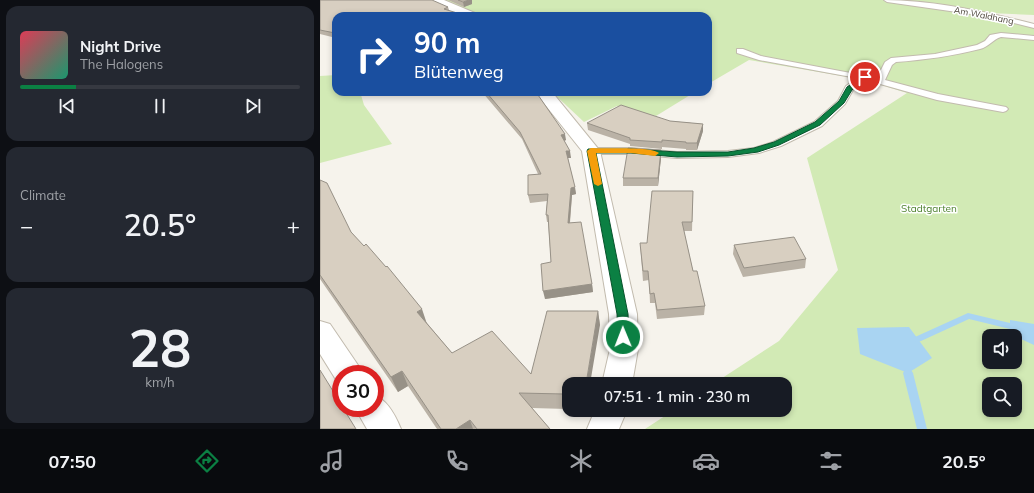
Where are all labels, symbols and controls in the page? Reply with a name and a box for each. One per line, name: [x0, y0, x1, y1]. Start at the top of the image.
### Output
street label: Am Waldhang: [953, 4, 1015, 26]
text: 90 m: [414, 25, 480, 60]
icon: right: [348, 28, 400, 80]
text: Night Drive: [80, 37, 161, 56]
text: The Halogens: [80, 56, 163, 72]
text: Blütenweg: [414, 60, 504, 83]
pin: [848, 60, 882, 94]
icon: arrive: [854, 66, 876, 88]
icon: previous: [56, 95, 78, 117]
icon: pause: [149, 95, 171, 117]
icon: next: [242, 95, 264, 117]
text: Climate: [20, 187, 66, 203]
park label: Stadtgarten: [901, 202, 957, 215]
text: 20.5°: [124, 206, 196, 244]
text: −: [20, 212, 33, 240]
text: +: [287, 212, 300, 240]
text: 28: [129, 315, 191, 380]
position arrow: [602, 316, 644, 358]
map controls: [982, 329, 1022, 417]
button: sound: [982, 329, 1022, 369]
speed limit sign: 30: [332, 365, 384, 417]
text: km/h: [145, 374, 175, 390]
button: search: [982, 377, 1022, 417]
text: 07:51 · 1 min · 230 m: [604, 387, 750, 406]
icon: directions: [193, 447, 221, 475]
icon: music: [318, 447, 346, 475]
icon: phone: [443, 447, 471, 475]
icon: climate: [567, 447, 595, 475]
icon: car: [692, 447, 720, 475]
icon: filters: [817, 447, 845, 475]
text: 07:50: [48, 450, 96, 473]
text: 20.5°: [942, 450, 986, 473]

